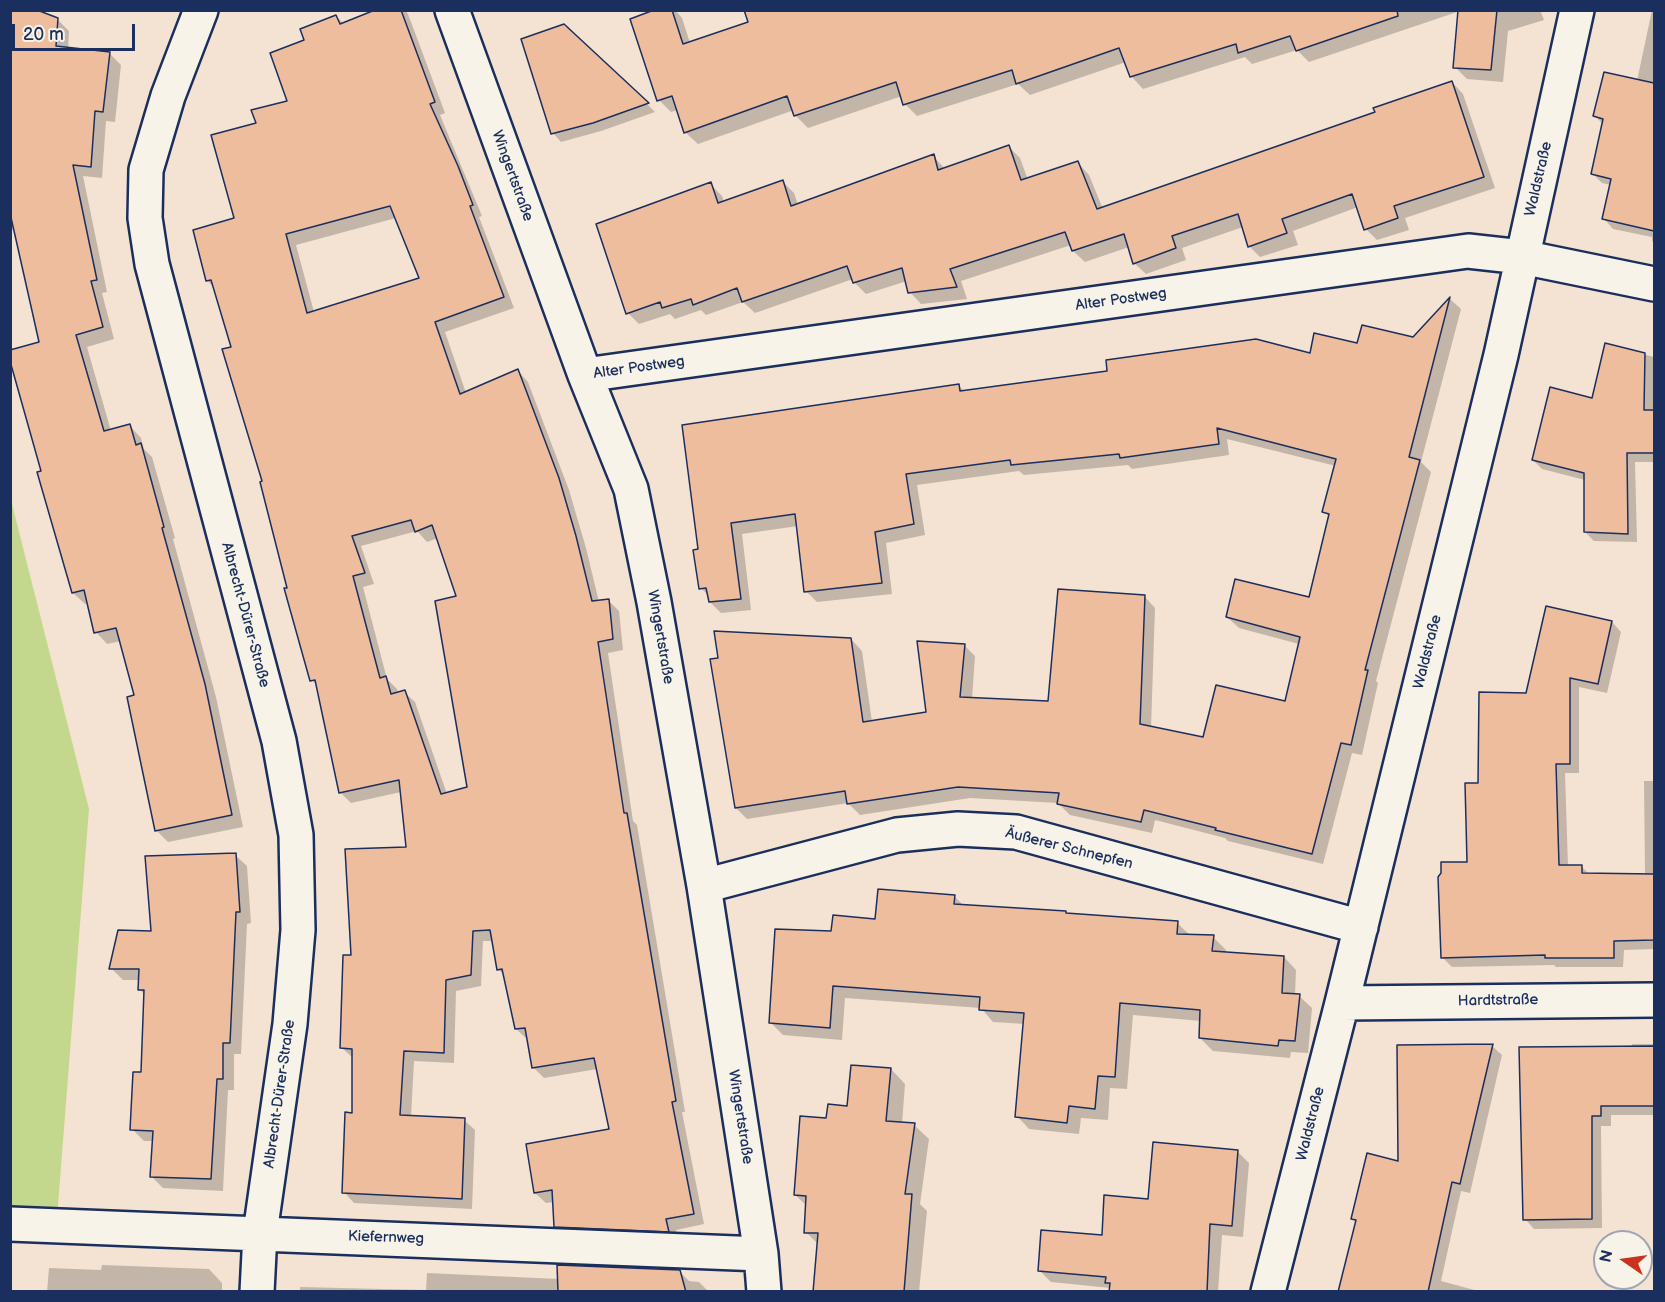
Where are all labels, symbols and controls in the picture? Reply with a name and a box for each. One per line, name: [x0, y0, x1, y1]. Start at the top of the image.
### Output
scale bar: [15, 12, 138, 50]
text: 20 m: [23, 24, 64, 45]
street label: Wingertstraße: [487, 128, 537, 224]
street label: Waldstraße: [1522, 140, 1556, 218]
street label: Alter Postweg: [1074, 285, 1168, 315]
street label: Alter Postweg: [592, 353, 686, 383]
street label: Albrecht-Dürer-Straße: [217, 540, 273, 690]
street label: Wingertstraße: [643, 588, 677, 686]
street label: Waldstraße: [1410, 613, 1446, 691]
street label: Äußerer Schnepfen: [1003, 824, 1135, 874]
street label: Hardtstraße: [1458, 991, 1538, 1011]
street label: Albrecht-Dürer-Straße: [261, 1019, 299, 1169]
street label: Wingertstraße: [724, 1068, 756, 1166]
street label: Waldstraße: [1293, 1085, 1329, 1163]
street label: Kiefernweg: [348, 1228, 424, 1248]
north arrow: [1593, 1230, 1653, 1290]
text: N: [1596, 1248, 1618, 1264]

